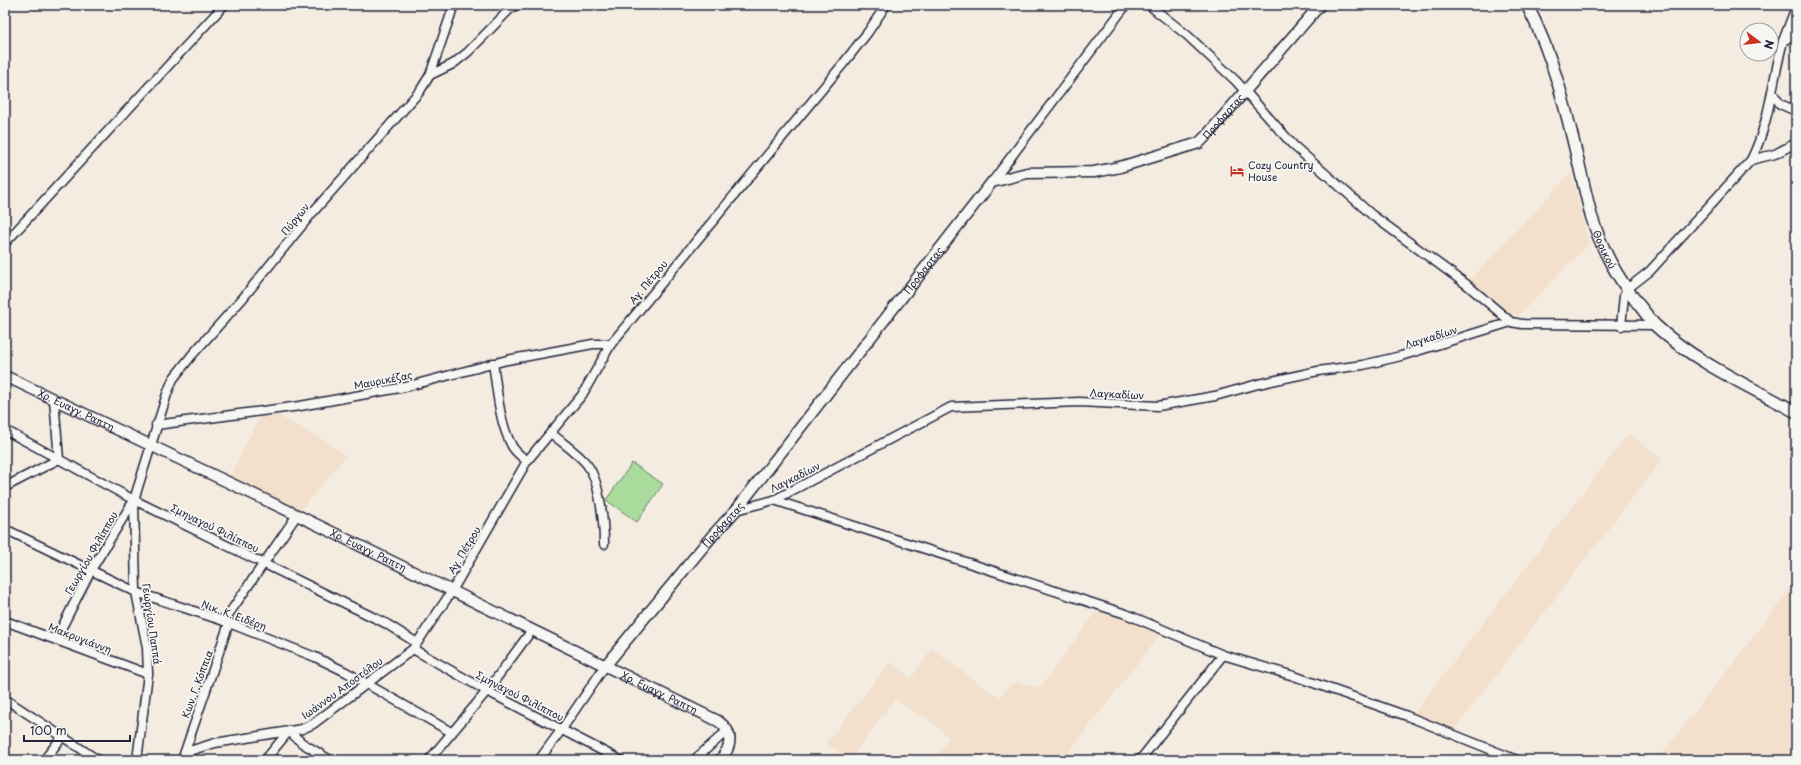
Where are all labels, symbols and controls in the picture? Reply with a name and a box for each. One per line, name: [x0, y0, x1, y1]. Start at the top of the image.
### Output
north arrow: [1739, 22, 1779, 62]
text: N: [1760, 38, 1778, 51]
street label: Προφαρτας: [1199, 90, 1247, 142]
place label: Cozy Country House: [1248, 157, 1314, 184]
hotel icon: Cozy Country House: [1229, 163, 1245, 179]
street label: Πύργων: [277, 199, 312, 238]
street label: Θορικού: [1590, 228, 1621, 271]
street label: Προφαρτας: [900, 243, 946, 297]
street label: Αγ. Πέτρου: [625, 256, 671, 307]
street label: Λαγκαδίων: [1403, 321, 1459, 352]
street label: Μαυρικέζας: [352, 366, 413, 393]
street label: Χρ. Ευαγγ. Ραπτη: [36, 385, 117, 434]
street label: Λαγκαδίων: [1089, 385, 1145, 402]
street label: Λαγκαδίων: [767, 458, 822, 496]
street label: Προφαρτας: [698, 499, 747, 550]
street label: Σμηναγού Φιλίππου: [168, 500, 262, 556]
street label: Γεωργίου Φιλίππου: [61, 508, 121, 597]
street label: Αγ. Πέτρου: [443, 523, 485, 577]
street label: Χρ. Ευαγγ. Ραπτη: [328, 525, 409, 574]
street label: Γεωργίου Παππά: [139, 582, 166, 666]
street label: Νικ. Κ. Ειδέρη: [199, 596, 269, 633]
street label: Μακρυγιάννη: [46, 619, 114, 656]
street label: Κων. Γ. Κόππια: [177, 647, 216, 720]
street label: Ιωάννου Αποστόλου: [298, 653, 386, 722]
street label: Σμηναγού Φιλίππου: [474, 667, 567, 724]
street label: Χρ. Ευαγγ. Ραπτη: [619, 667, 700, 717]
scale bar: [24, 717, 130, 743]
text: 100 m: [30, 721, 67, 739]

